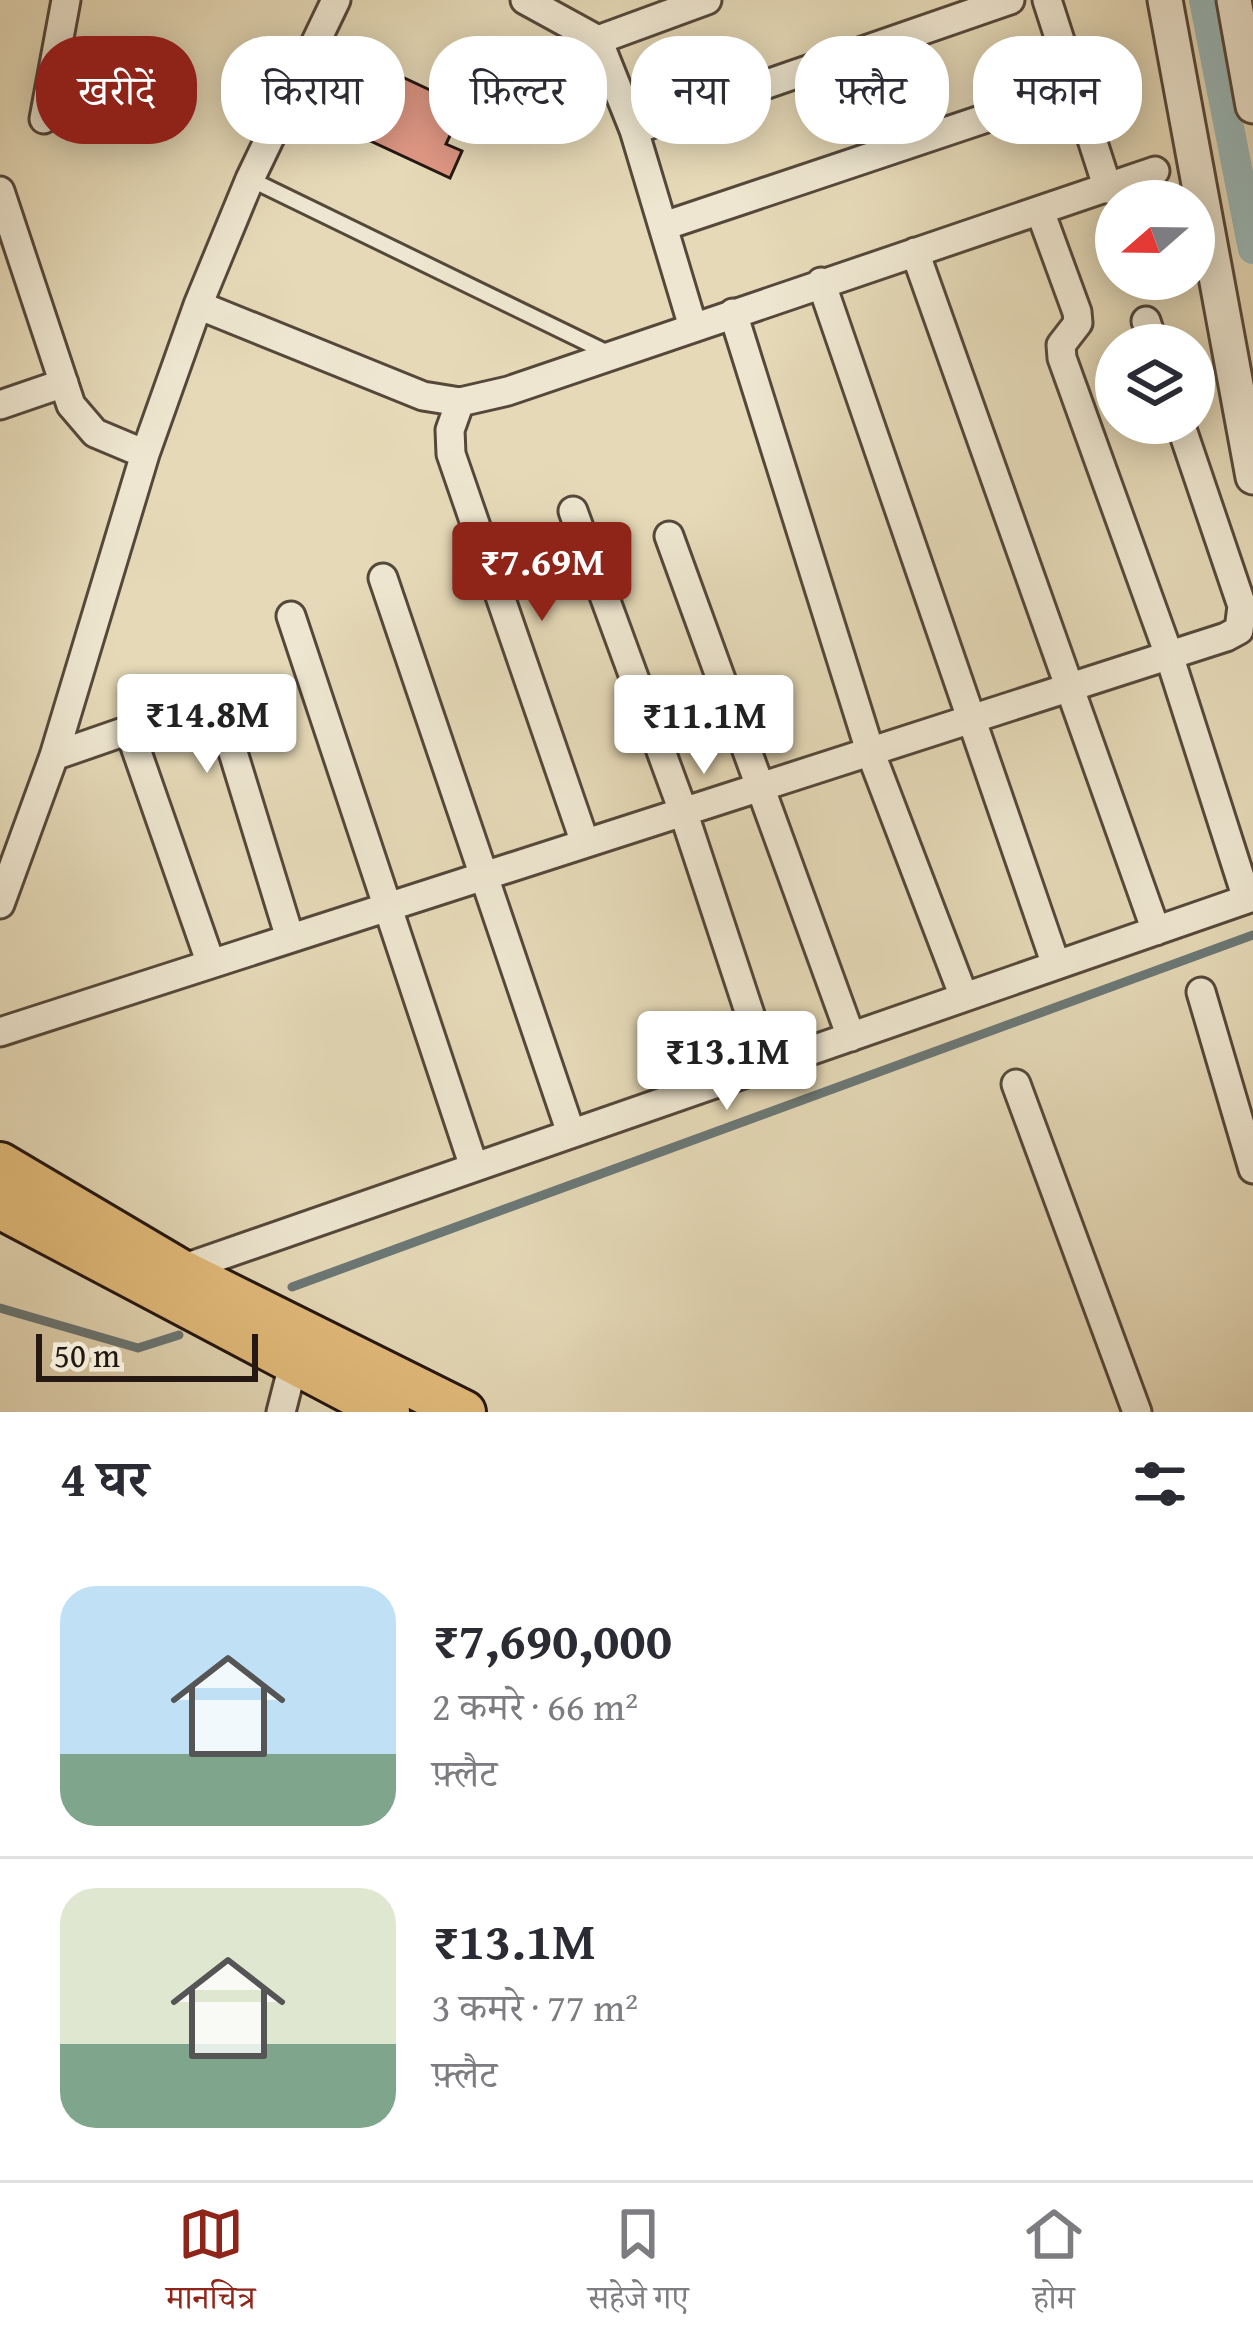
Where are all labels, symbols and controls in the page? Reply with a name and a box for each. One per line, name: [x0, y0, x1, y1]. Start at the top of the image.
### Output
chip: खरीदें: [36, 36, 197, 144]
chip: किराया: [221, 36, 405, 144]
chip: फ़िल्टर: [429, 36, 607, 144]
chip: नया: [631, 36, 771, 144]
chip: फ़्लैट: [795, 36, 949, 144]
chip: मकान: [973, 36, 1142, 144]
north arrow: [1095, 180, 1215, 300]
map controls: [1095, 180, 1215, 444]
button: layers: [1095, 324, 1215, 444]
pin: ₹7.69M: [444, 522, 640, 624]
text: ₹7.69M: [479, 532, 605, 589]
pin: ₹14.8M: [109, 674, 305, 776]
pin: ₹11.1M: [606, 675, 802, 777]
text: ₹14.8M: [144, 684, 270, 741]
text: ₹11.1M: [641, 685, 767, 742]
pin: ₹13.1M: [629, 1011, 825, 1113]
text: ₹13.1M: [664, 1021, 790, 1078]
scale bar: [36, 1328, 258, 1381]
text: 50 m: [54, 1331, 120, 1379]
text: 4 घर: [60, 1440, 148, 1515]
icon: filters: [1127, 1451, 1193, 1517]
text: ₹7,690,000: [432, 1602, 672, 1677]
icon: home: [156, 1634, 300, 1778]
text: 2 कमरे · 66 m²: [432, 1677, 638, 1734]
text: फ़्लैट: [432, 1744, 497, 1801]
text: ₹13.1M: [432, 1903, 596, 1978]
icon: home: [156, 1936, 300, 2080]
text: 3 कमरे · 77 m²: [432, 1978, 638, 2035]
text: फ़्लैट: [432, 2045, 497, 2102]
tab: मानचित्र: [166, 2201, 256, 2330]
tab: सहेजे गए: [588, 2201, 689, 2330]
tab: होम: [1021, 2201, 1087, 2330]

